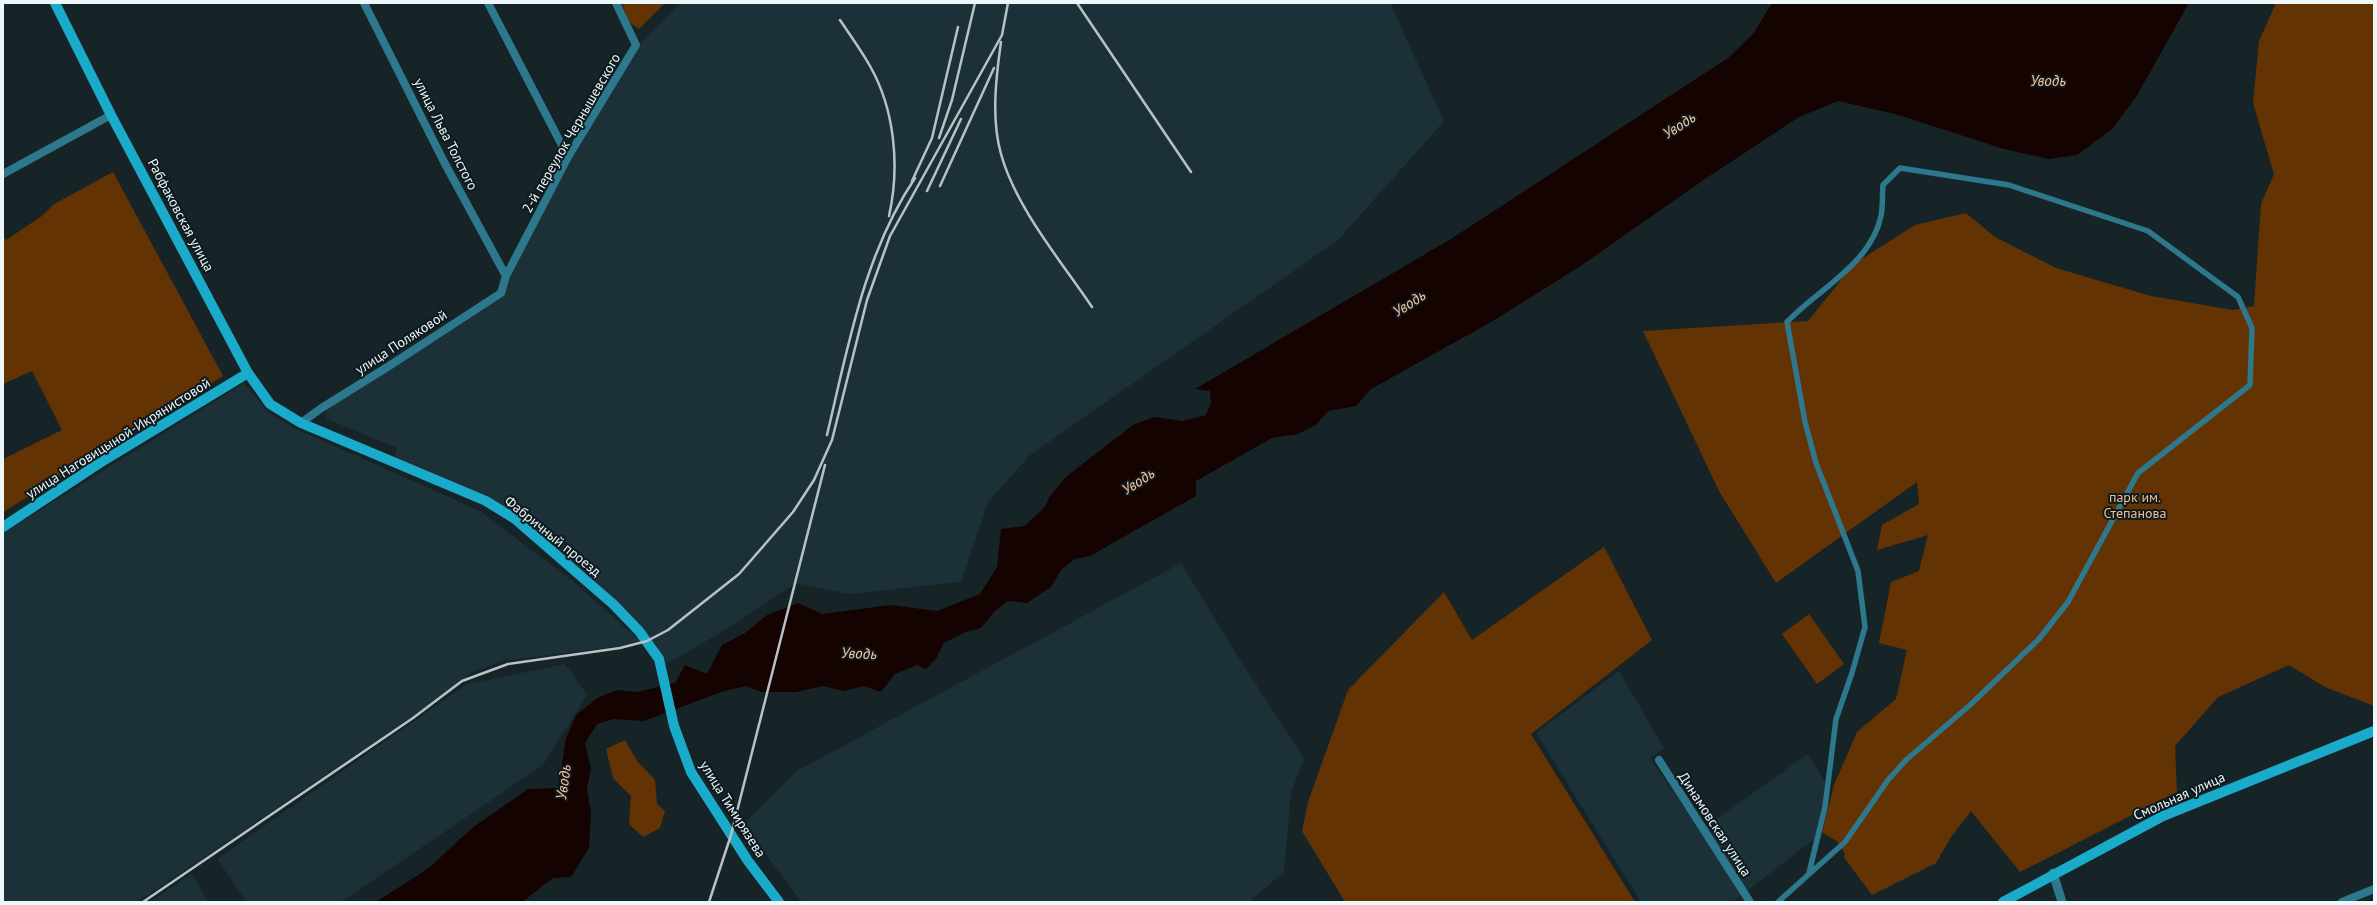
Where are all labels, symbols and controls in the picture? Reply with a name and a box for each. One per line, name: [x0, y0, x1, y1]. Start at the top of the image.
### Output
street label: 2-й переулок Чернышевского: [518, 50, 624, 216]
water label: Уводь: [2030, 71, 2066, 90]
street label: улица Льва Толстого: [410, 75, 482, 193]
water label: Уводь: [1659, 107, 1699, 143]
street label: Рабфаковская улица: [144, 155, 218, 275]
water label: Уводь: [1389, 285, 1429, 321]
street label: улица Поляковой: [352, 306, 450, 378]
street label: улица Наговицыной-Икрянистовой: [22, 374, 214, 502]
water label: Уводь: [1118, 463, 1158, 499]
park label: парк им. Степанова: [2103, 488, 2167, 522]
street label: Фабричный проезд: [501, 492, 605, 581]
water label: Уводь: [841, 643, 877, 663]
street label: улица Тимирязева: [696, 757, 770, 861]
water label: Уводь: [551, 763, 575, 801]
street label: Динамовская улица: [1674, 768, 1756, 880]
street label: Смольная улица: [2130, 768, 2228, 824]

